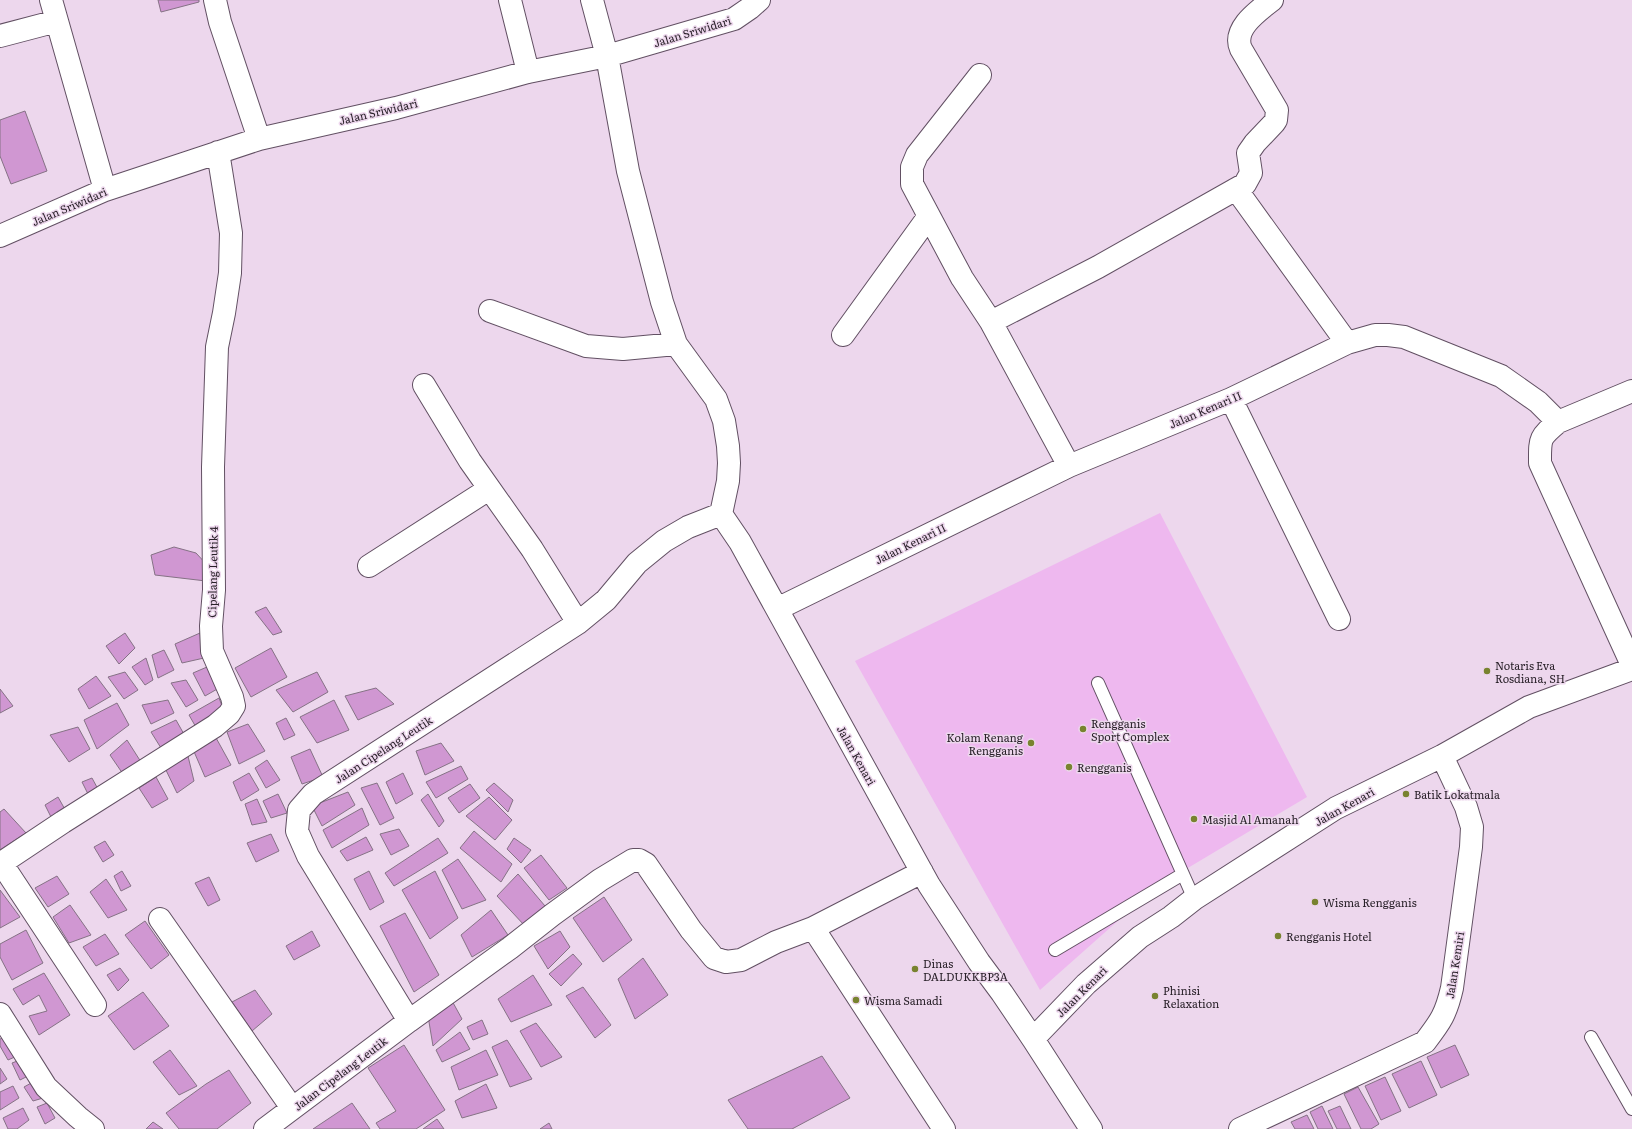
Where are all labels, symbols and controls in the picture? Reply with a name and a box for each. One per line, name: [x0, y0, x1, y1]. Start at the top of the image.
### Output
street label: Jalan Sriwidari: [651, 12, 733, 50]
street label: Jalan Sriwidari: [337, 94, 419, 128]
street label: Jalan Sriwidari: [29, 183, 109, 229]
street label: Jalan Kenari II: [1166, 387, 1244, 431]
street label: Jalan Kenari II: [872, 519, 948, 567]
street label: Cipelang Leutik 4: [203, 526, 221, 618]
place label: Notaris Eva Rosdiana, SH: [1495, 657, 1565, 686]
marker: Notaris Eva Rosdiana, SH: [1482, 666, 1492, 676]
street label: Jalan Cipelang Leutik: [331, 711, 435, 787]
place label: Rengganis Sport Complex: [1091, 715, 1170, 744]
street label: Jalan Kenari: [834, 722, 880, 788]
marker: Rengganis Sport Complex: [1078, 724, 1088, 734]
place label: Kolam Renang Rengganis: [947, 729, 1024, 758]
marker: Kolam Renang Rengganis: [1026, 738, 1036, 748]
place label: Rengganis: [1077, 759, 1131, 775]
marker: Rengganis: [1064, 762, 1074, 772]
street label: Jalan Kenari: [1311, 783, 1377, 829]
place label: Batik Lokatmala: [1414, 786, 1500, 802]
marker: Batik Lokatmala: [1401, 789, 1411, 799]
place label: Masjid Al Amanah: [1202, 811, 1298, 827]
marker: Masjid Al Amanah: [1189, 814, 1199, 824]
place label: Wisma Rengganis: [1323, 894, 1417, 910]
marker: Wisma Rengganis: [1310, 897, 1320, 907]
place label: Rengganis Hotel: [1286, 928, 1372, 944]
street label: Jalan Kemiri: [1441, 930, 1467, 1000]
marker: Rengganis Hotel: [1273, 931, 1283, 941]
place label: Dinas DALDUKKBP3A: [923, 955, 1008, 984]
street label: Jalan Kenari: [1052, 962, 1110, 1020]
marker: Dinas DALDUKKBP3A: [910, 964, 920, 974]
place label: Phinisi Relaxation: [1163, 982, 1219, 1011]
marker: Phinisi Relaxation: [1150, 991, 1160, 1001]
place label: Wisma Samadi: [864, 992, 943, 1008]
marker: Wisma Samadi: [851, 995, 861, 1005]
street label: Jalan Cipelang Leutik: [290, 1032, 390, 1114]

